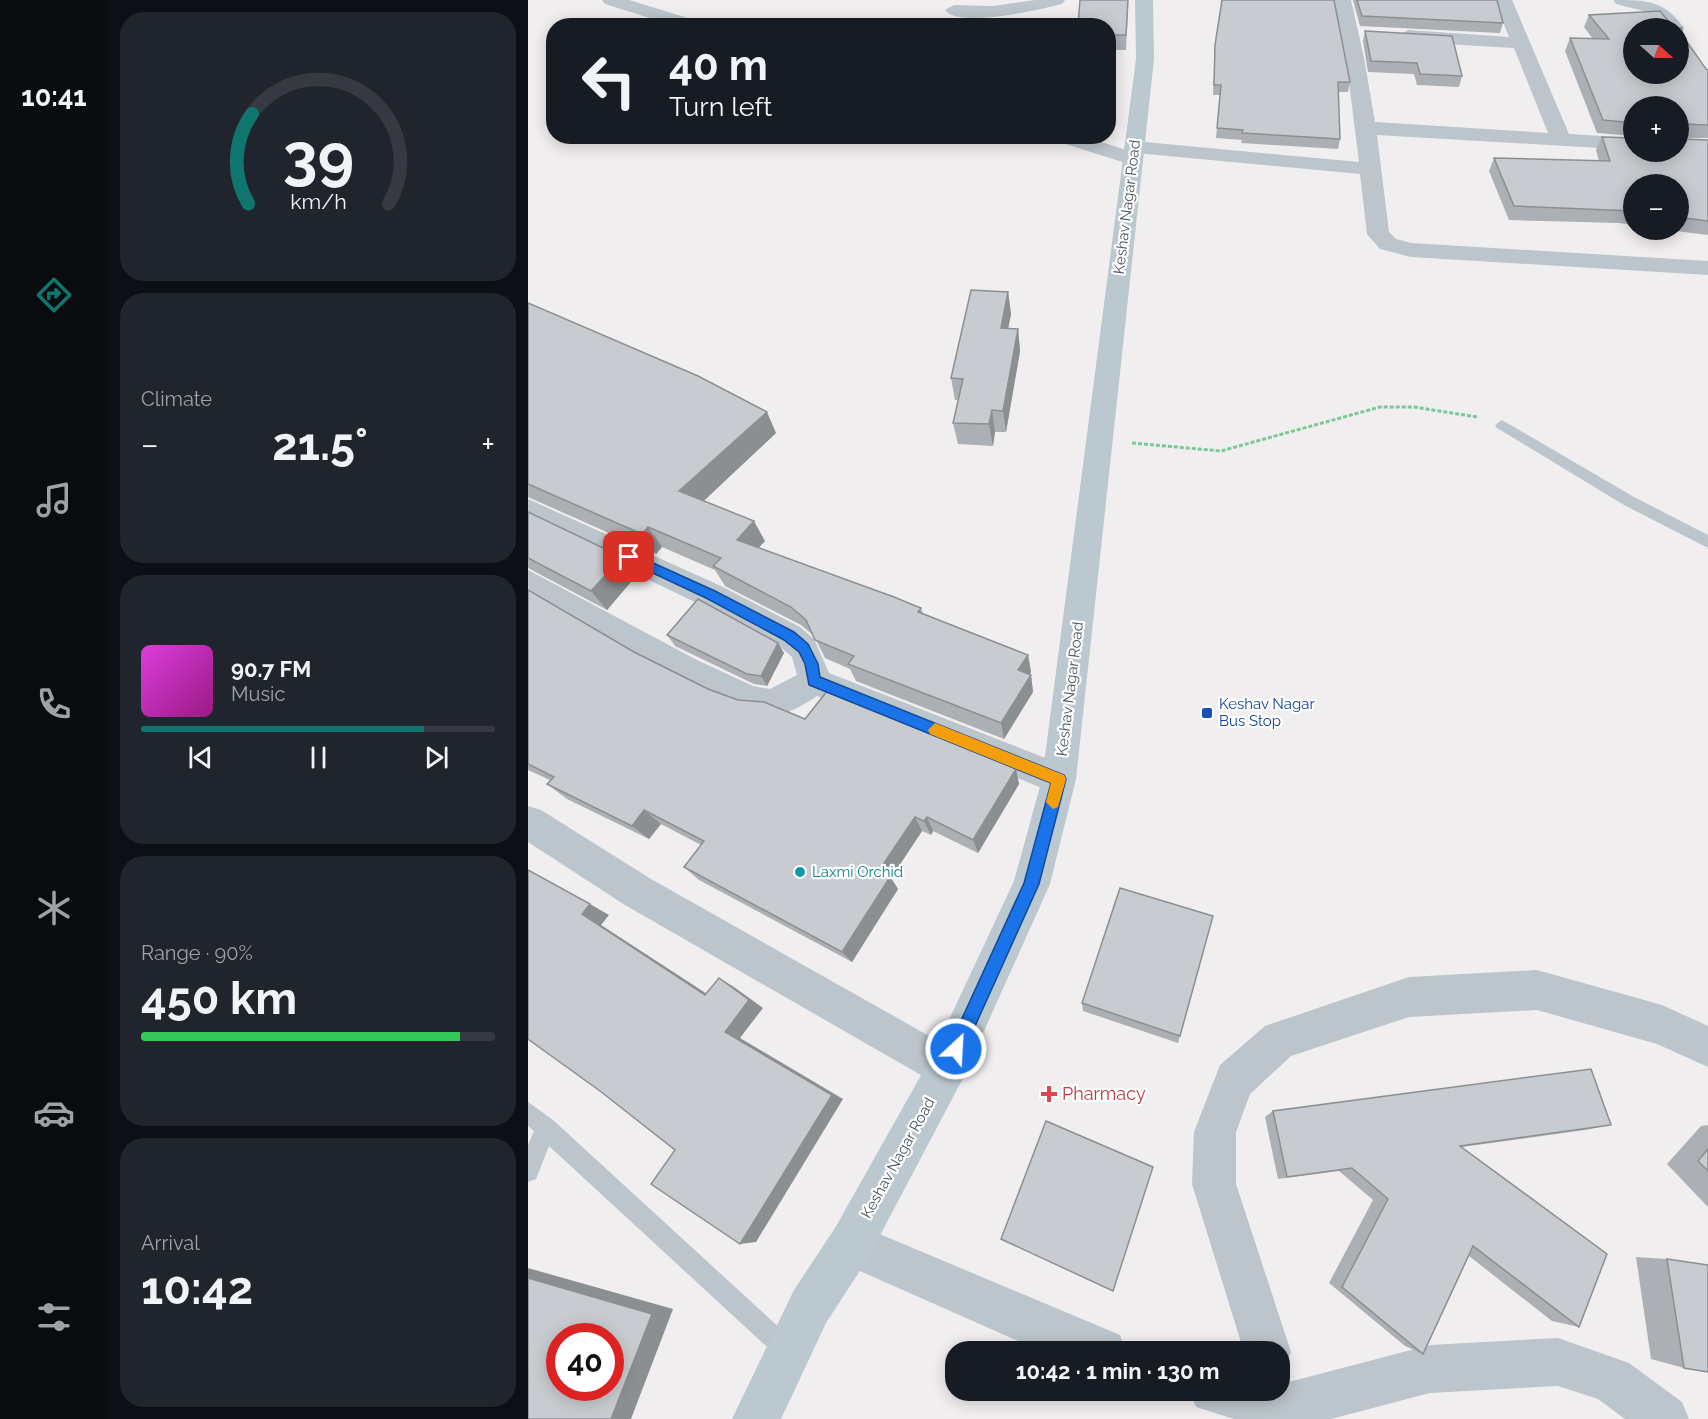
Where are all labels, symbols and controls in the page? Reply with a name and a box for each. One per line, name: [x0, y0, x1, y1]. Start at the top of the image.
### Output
north arrow: [1623, 18, 1689, 84]
map controls: [1623, 18, 1689, 240]
text: 40 m: [669, 41, 768, 90]
icon: left: [570, 42, 648, 120]
text: 10:41: [21, 81, 87, 112]
text: Turn left: [669, 91, 772, 122]
button: +: [1623, 96, 1689, 162]
text: 39: [282, 119, 354, 193]
street label: Keshav Nagar Road: [1110, 139, 1144, 275]
button: −: [1623, 174, 1689, 240]
text: km/h: [290, 189, 346, 214]
icon: directions: [33, 274, 75, 316]
text: Climate: [141, 387, 212, 411]
text: 21.5°: [272, 418, 368, 471]
text: −: [141, 425, 159, 464]
text: +: [481, 425, 495, 464]
icon: music: [33, 479, 75, 521]
pin: [603, 531, 654, 582]
icon: arrive: [612, 540, 645, 573]
street label: Keshav Nagar Road: [1053, 621, 1087, 757]
text: 90.7 FM: [231, 656, 311, 682]
text: Music: [231, 682, 285, 706]
icon: phone: [33, 683, 75, 725]
place label: Keshav Nagar Bus Stop: [1219, 695, 1315, 730]
marker: Keshav Nagar Bus Stop: [1200, 706, 1214, 720]
icon: previous: [184, 741, 217, 774]
icon: pause: [302, 741, 335, 774]
icon: next: [420, 741, 453, 774]
place label: Laxmi Orchid: [812, 863, 903, 881]
marker: Laxmi Orchid: [793, 865, 807, 879]
icon: climate: [33, 887, 75, 929]
text: Range · 90%: [141, 941, 253, 965]
text: 450 km: [141, 972, 297, 1025]
position arrow: [924, 1017, 988, 1081]
place label: Pharmacy: [1062, 1083, 1146, 1104]
marker: Pharmacy: [1040, 1085, 1058, 1103]
icon: car: [33, 1092, 75, 1134]
street label: Keshav Nagar Road: [857, 1095, 939, 1221]
text: Arrival: [141, 1231, 200, 1255]
text: 10:42: [141, 1262, 253, 1315]
icon: filters: [33, 1296, 75, 1338]
speed limit sign: 40: [546, 1323, 624, 1401]
text: 10:42 · 1 min · 130 m: [1016, 1358, 1219, 1384]

